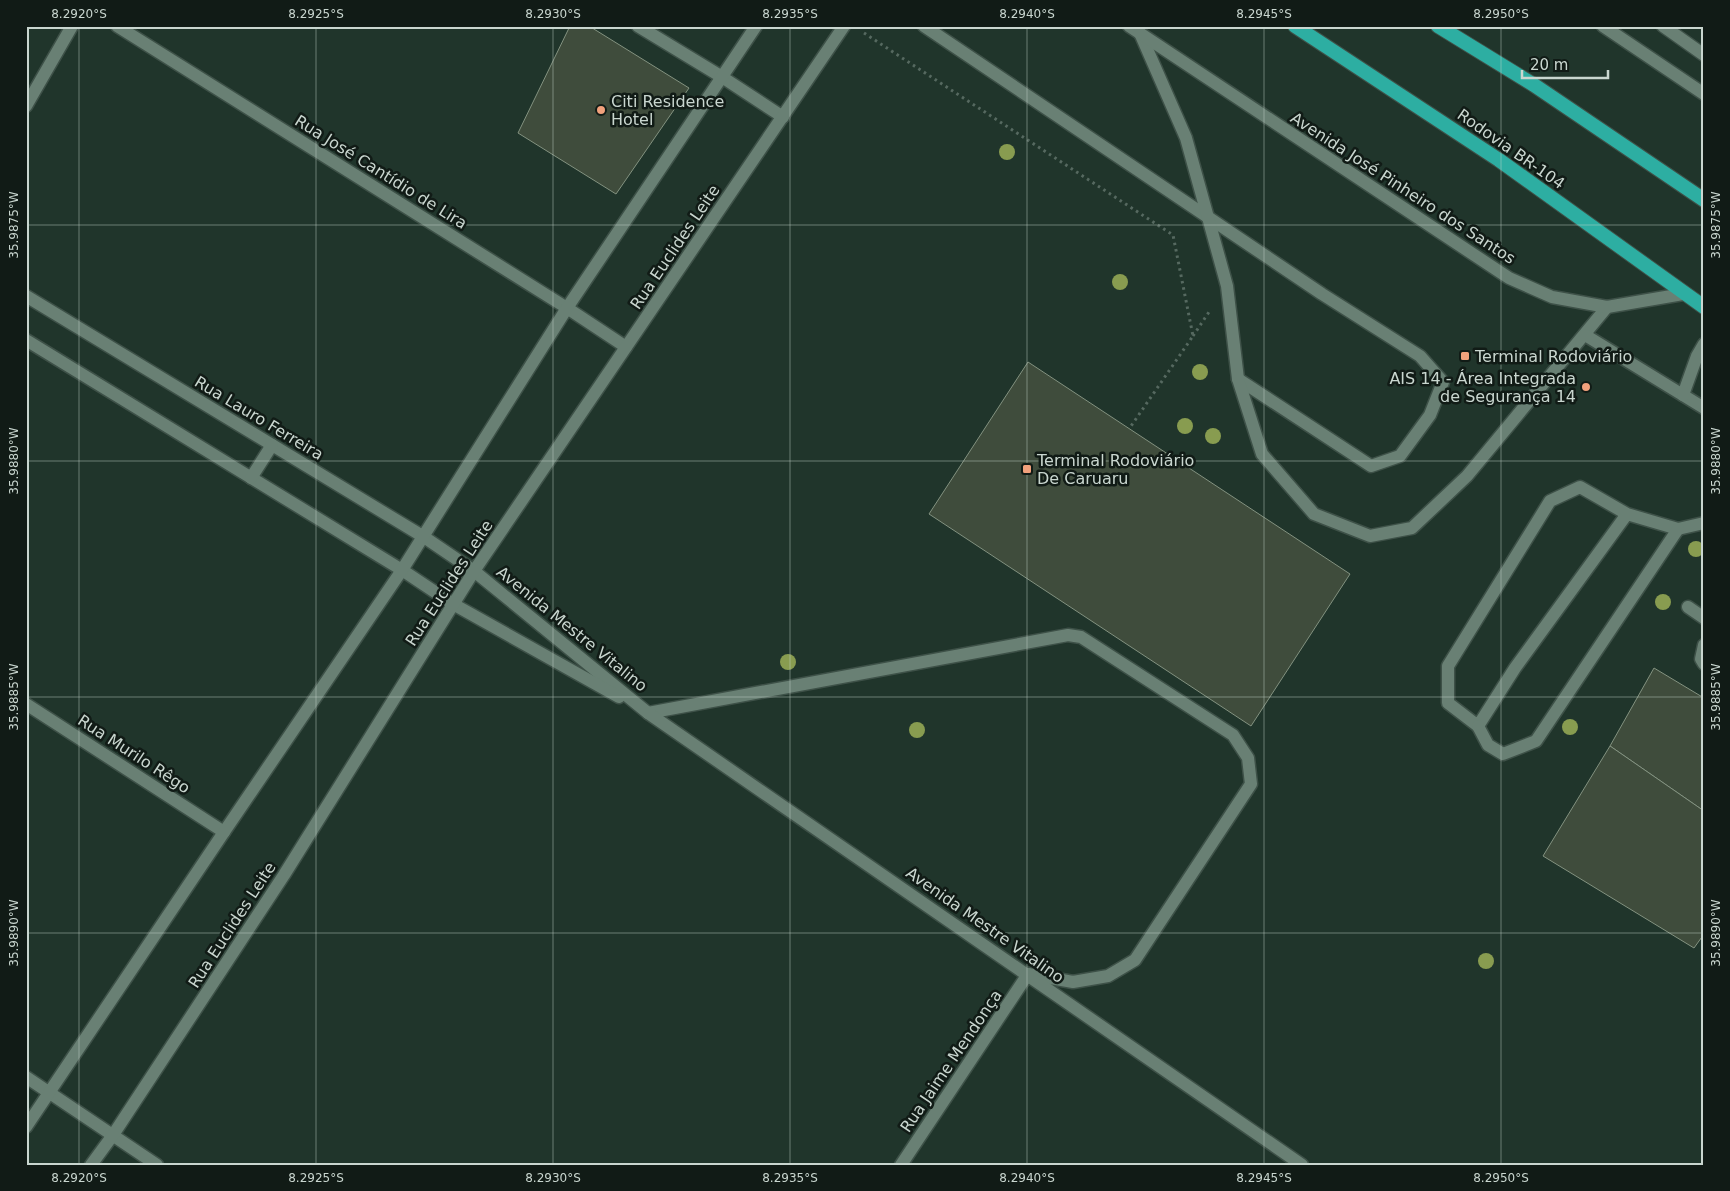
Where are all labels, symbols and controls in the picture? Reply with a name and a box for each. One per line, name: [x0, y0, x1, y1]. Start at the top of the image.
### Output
text: 8.2920°S: [51, 7, 107, 21]
text: 8.2925°S: [288, 7, 344, 21]
text: 8.2930°S: [525, 7, 581, 21]
text: 8.2935°S: [762, 7, 818, 21]
text: 8.2940°S: [999, 7, 1055, 21]
text: 8.2945°S: [1236, 7, 1292, 21]
text: 8.2950°S: [1473, 7, 1529, 21]
scale bar: [1522, 48, 1609, 80]
text: 20 m: [1530, 56, 1568, 74]
place label: Citi Residence Hotel: [611, 92, 724, 129]
marker: Citi Residence Hotel: [595, 104, 607, 116]
street label: Rodovia BR-104: [1454, 105, 1568, 193]
street label: Avenida José Pinheiro dos Santos: [1287, 108, 1519, 268]
street label: Rua José Cantídio de Lira: [291, 111, 471, 233]
street label: Rua Euclides Leite: [626, 181, 724, 313]
text: 35.9875°W: [7, 191, 21, 259]
text: 35.9875°W: [1709, 191, 1723, 259]
place label: Terminal Rodoviário: [1474, 347, 1632, 366]
marker: Terminal Rodoviário: [1459, 350, 1471, 362]
place label: AIS 14 - Área Integrada de Segurança 14: [1389, 369, 1576, 406]
street label: Rua Lauro Ferreira: [191, 372, 327, 464]
marker: AIS 14 - Área Integrada de Segurança 14: [1580, 381, 1592, 393]
text: 35.9880°W: [7, 427, 21, 495]
text: 35.9880°W: [1709, 427, 1723, 495]
place label: Terminal Rodoviário De Caruaru: [1036, 451, 1194, 488]
marker: Terminal Rodoviário De Caruaru: [1021, 463, 1033, 475]
street label: Rua Euclides Leite: [401, 517, 497, 649]
street label: Avenida Mestre Vitalino: [493, 562, 651, 696]
text: 35.9885°W: [7, 663, 21, 731]
text: 35.9885°W: [1709, 663, 1723, 731]
street label: Rua Murilo Rêgo: [74, 711, 194, 797]
street label: Rua Euclides Leite: [184, 859, 280, 991]
street label: Avenida Mestre Vitalino: [902, 863, 1068, 987]
text: 35.9890°W: [7, 899, 21, 967]
text: 35.9890°W: [1709, 899, 1723, 967]
street label: Rua Jaime Mendonça: [896, 986, 1006, 1136]
text: 8.2920°S: [51, 1171, 107, 1185]
text: 8.2925°S: [288, 1171, 344, 1185]
text: 8.2930°S: [525, 1171, 581, 1185]
text: 8.2935°S: [762, 1171, 818, 1185]
text: 8.2940°S: [999, 1171, 1055, 1185]
text: 8.2945°S: [1236, 1171, 1292, 1185]
text: 8.2950°S: [1473, 1171, 1529, 1185]

